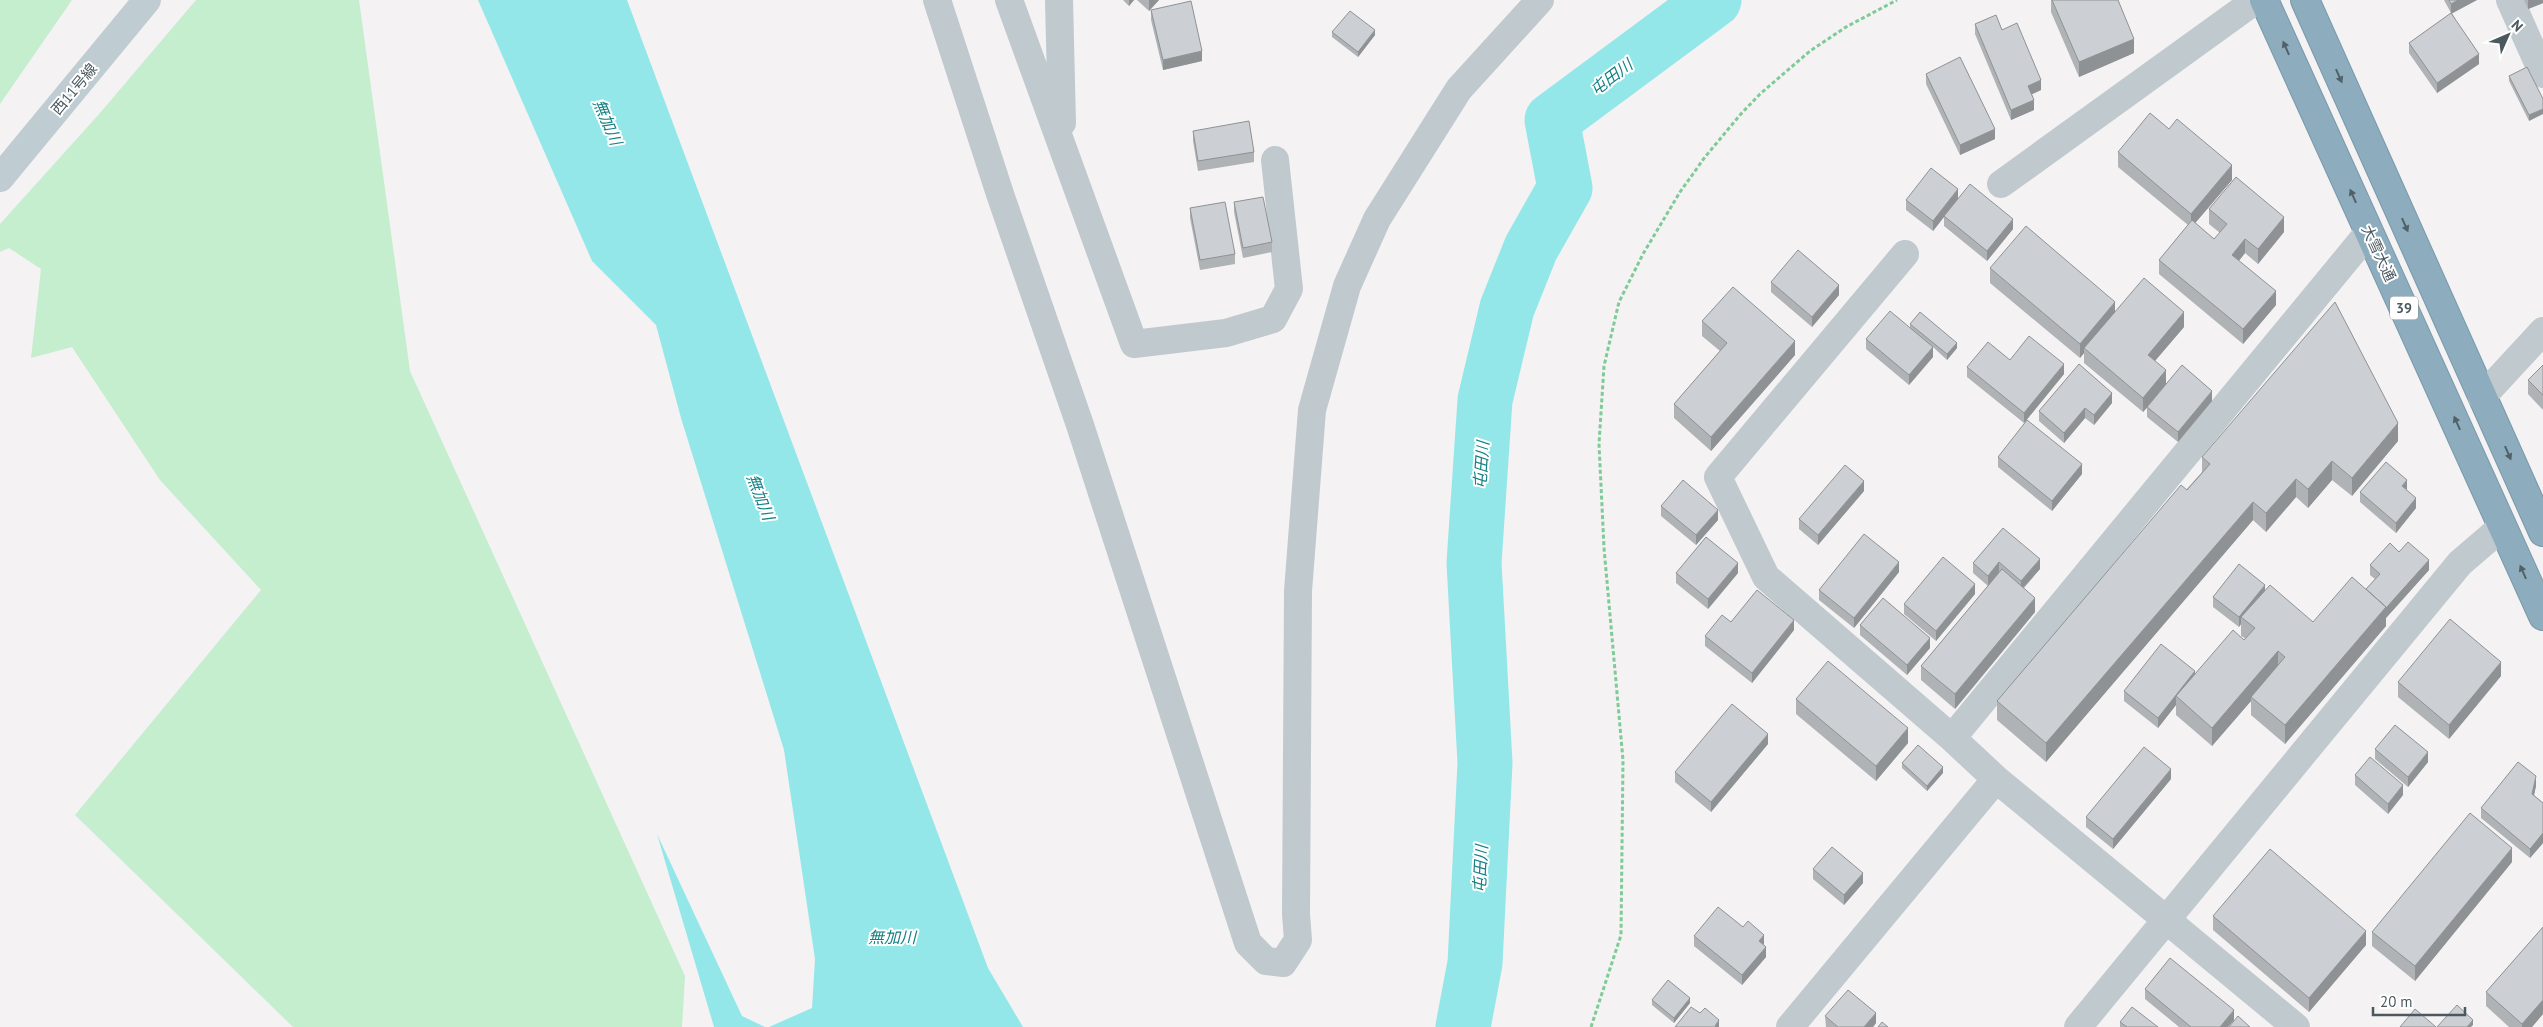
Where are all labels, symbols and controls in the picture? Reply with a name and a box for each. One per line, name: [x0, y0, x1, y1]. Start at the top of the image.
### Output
north arrow: [2483, 10, 2533, 60]
text: N: [2508, 16, 2527, 35]
one-way arrow: [2281, 41, 2289, 55]
water label: 屯田川: [1586, 53, 1638, 99]
street label: 西11号線: [47, 59, 101, 119]
one-way arrow: [2336, 69, 2344, 83]
water label: 無加川: [589, 96, 627, 150]
one-way arrow: [2349, 189, 2357, 203]
one-way arrow: [2402, 218, 2410, 232]
street label: 大雪大通: [2358, 222, 2400, 284]
road number: 39: [2390, 296, 2418, 320]
one-way arrow: [2452, 416, 2460, 430]
water label: 屯田川: [1469, 438, 1493, 490]
one-way arrow: [2504, 446, 2512, 460]
water label: 無加川: [743, 471, 780, 525]
one-way arrow: [2518, 565, 2526, 579]
water label: 屯田川: [1469, 843, 1491, 893]
water label: 無加川: [868, 927, 918, 947]
scale bar: [2373, 984, 2466, 1016]
text: 20 m: [2380, 992, 2413, 1011]

